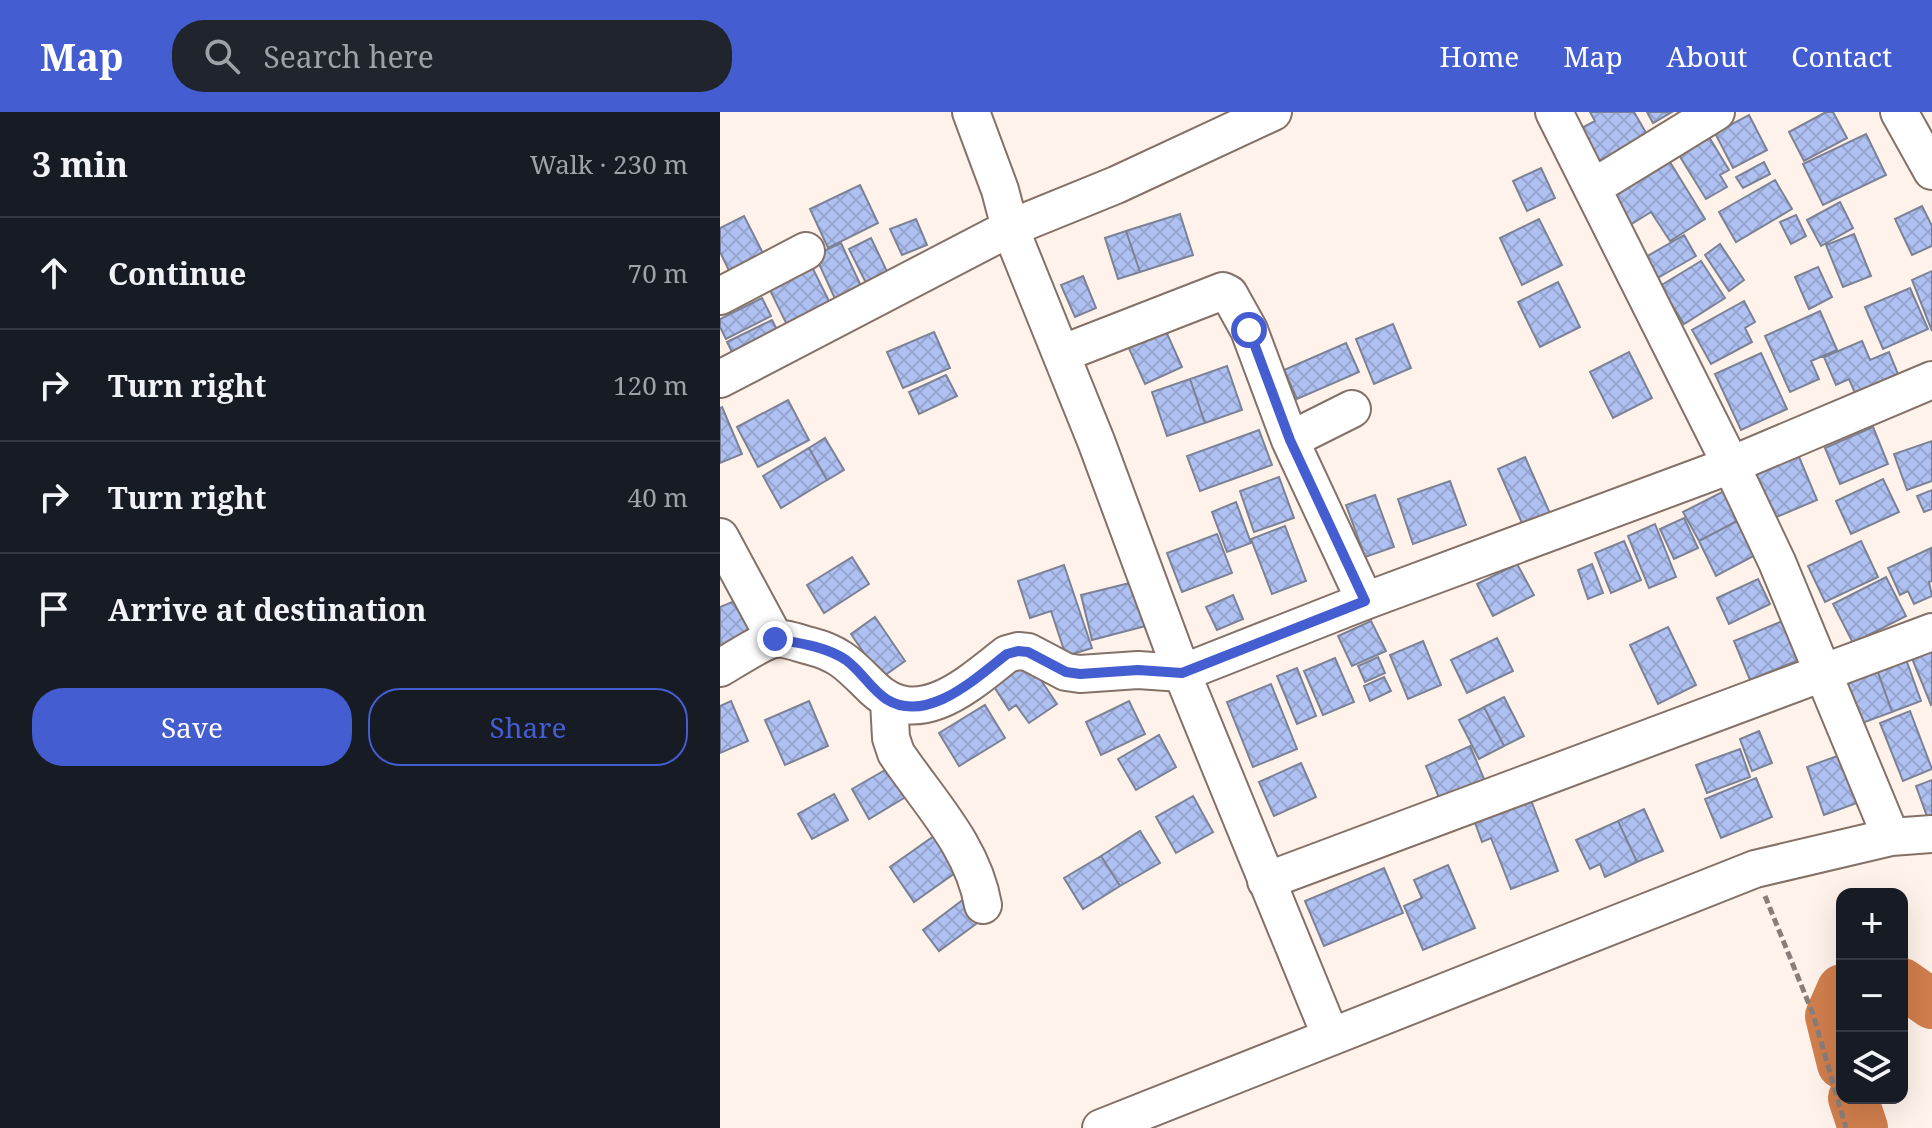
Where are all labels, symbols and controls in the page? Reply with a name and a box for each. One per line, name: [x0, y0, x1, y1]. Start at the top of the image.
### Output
search box: [172, 20, 732, 92]
text: Map: [40, 30, 124, 82]
icon: search: [200, 34, 244, 78]
text: Search here: [264, 36, 434, 77]
text: Home: [1440, 37, 1519, 75]
text: Map: [1563, 37, 1623, 75]
text: About: [1667, 37, 1747, 75]
text: Contact: [1791, 37, 1892, 75]
text: 3 min: [32, 141, 128, 187]
text: Walk · 230 m: [530, 146, 688, 182]
icon: ahead: [32, 251, 76, 295]
text: Continue: [108, 253, 246, 294]
text: 70 m: [628, 255, 688, 291]
route start: [1231, 312, 1267, 348]
icon: right: [32, 363, 76, 407]
text: Turn right: [108, 365, 266, 406]
text: 120 m: [613, 367, 688, 403]
icon: right: [32, 475, 76, 519]
text: Turn right: [108, 477, 266, 518]
text: 40 m: [628, 479, 688, 515]
icon: arrive: [32, 587, 76, 631]
text: Arrive at destination: [108, 589, 427, 630]
route end: [757, 621, 793, 657]
button: Save: [32, 688, 352, 766]
button: Share: [368, 688, 688, 766]
map controls: [1836, 888, 1908, 1104]
button: +: [1836, 888, 1908, 960]
button: −: [1836, 960, 1908, 1032]
button: layers: [1836, 1032, 1908, 1104]

